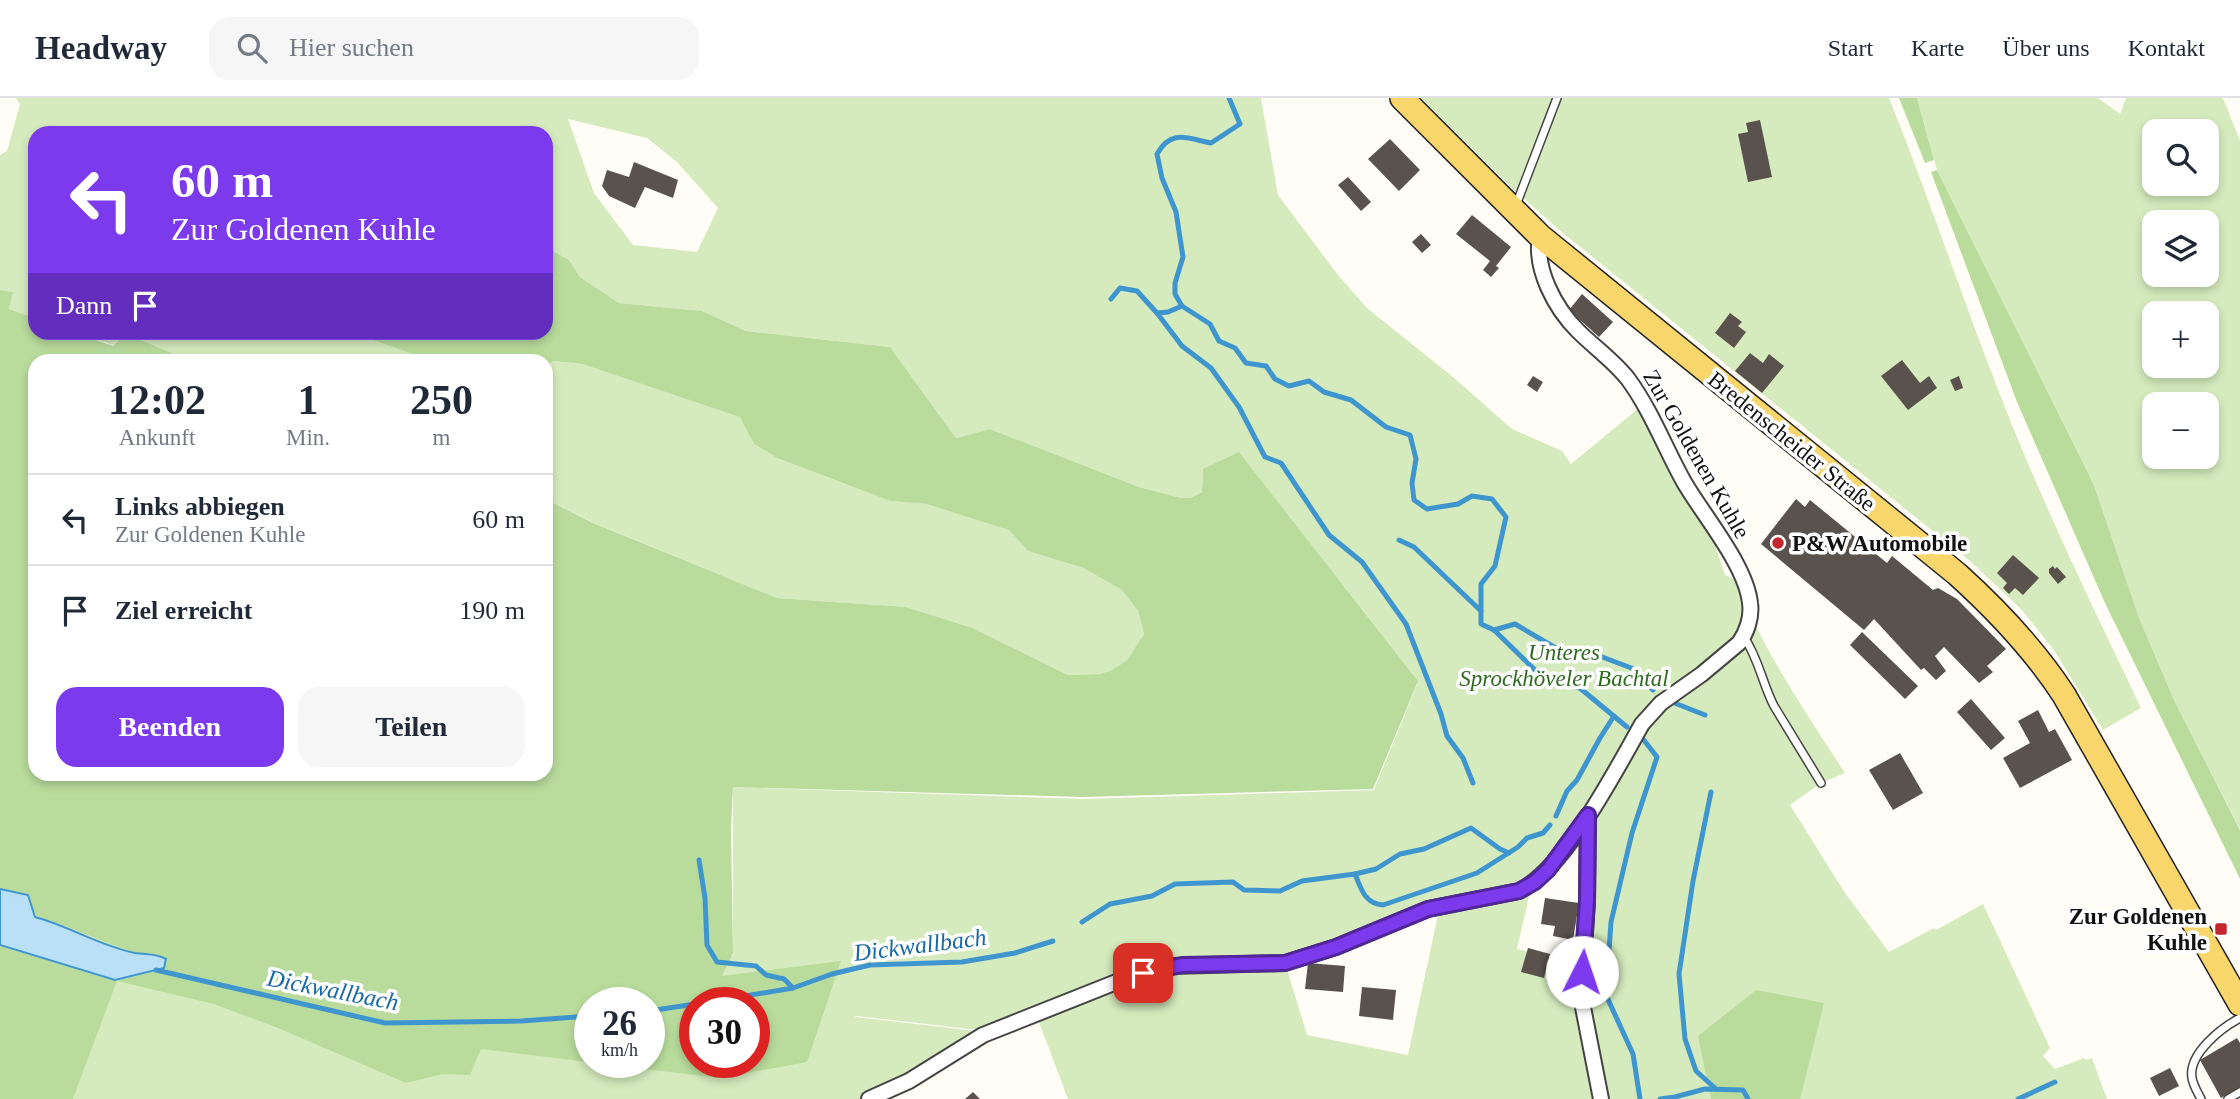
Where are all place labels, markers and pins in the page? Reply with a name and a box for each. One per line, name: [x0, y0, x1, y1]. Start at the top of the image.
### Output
place label: P&W Automobile: [1792, 531, 1967, 556]
marker: P&W Automobile: [1770, 535, 1786, 551]
place label: Zur Goldenen Kuhle: [2069, 904, 2207, 955]
marker: Zur Goldenen Kuhle: [2213, 921, 2229, 937]
pin: [1113, 943, 1173, 1003]

